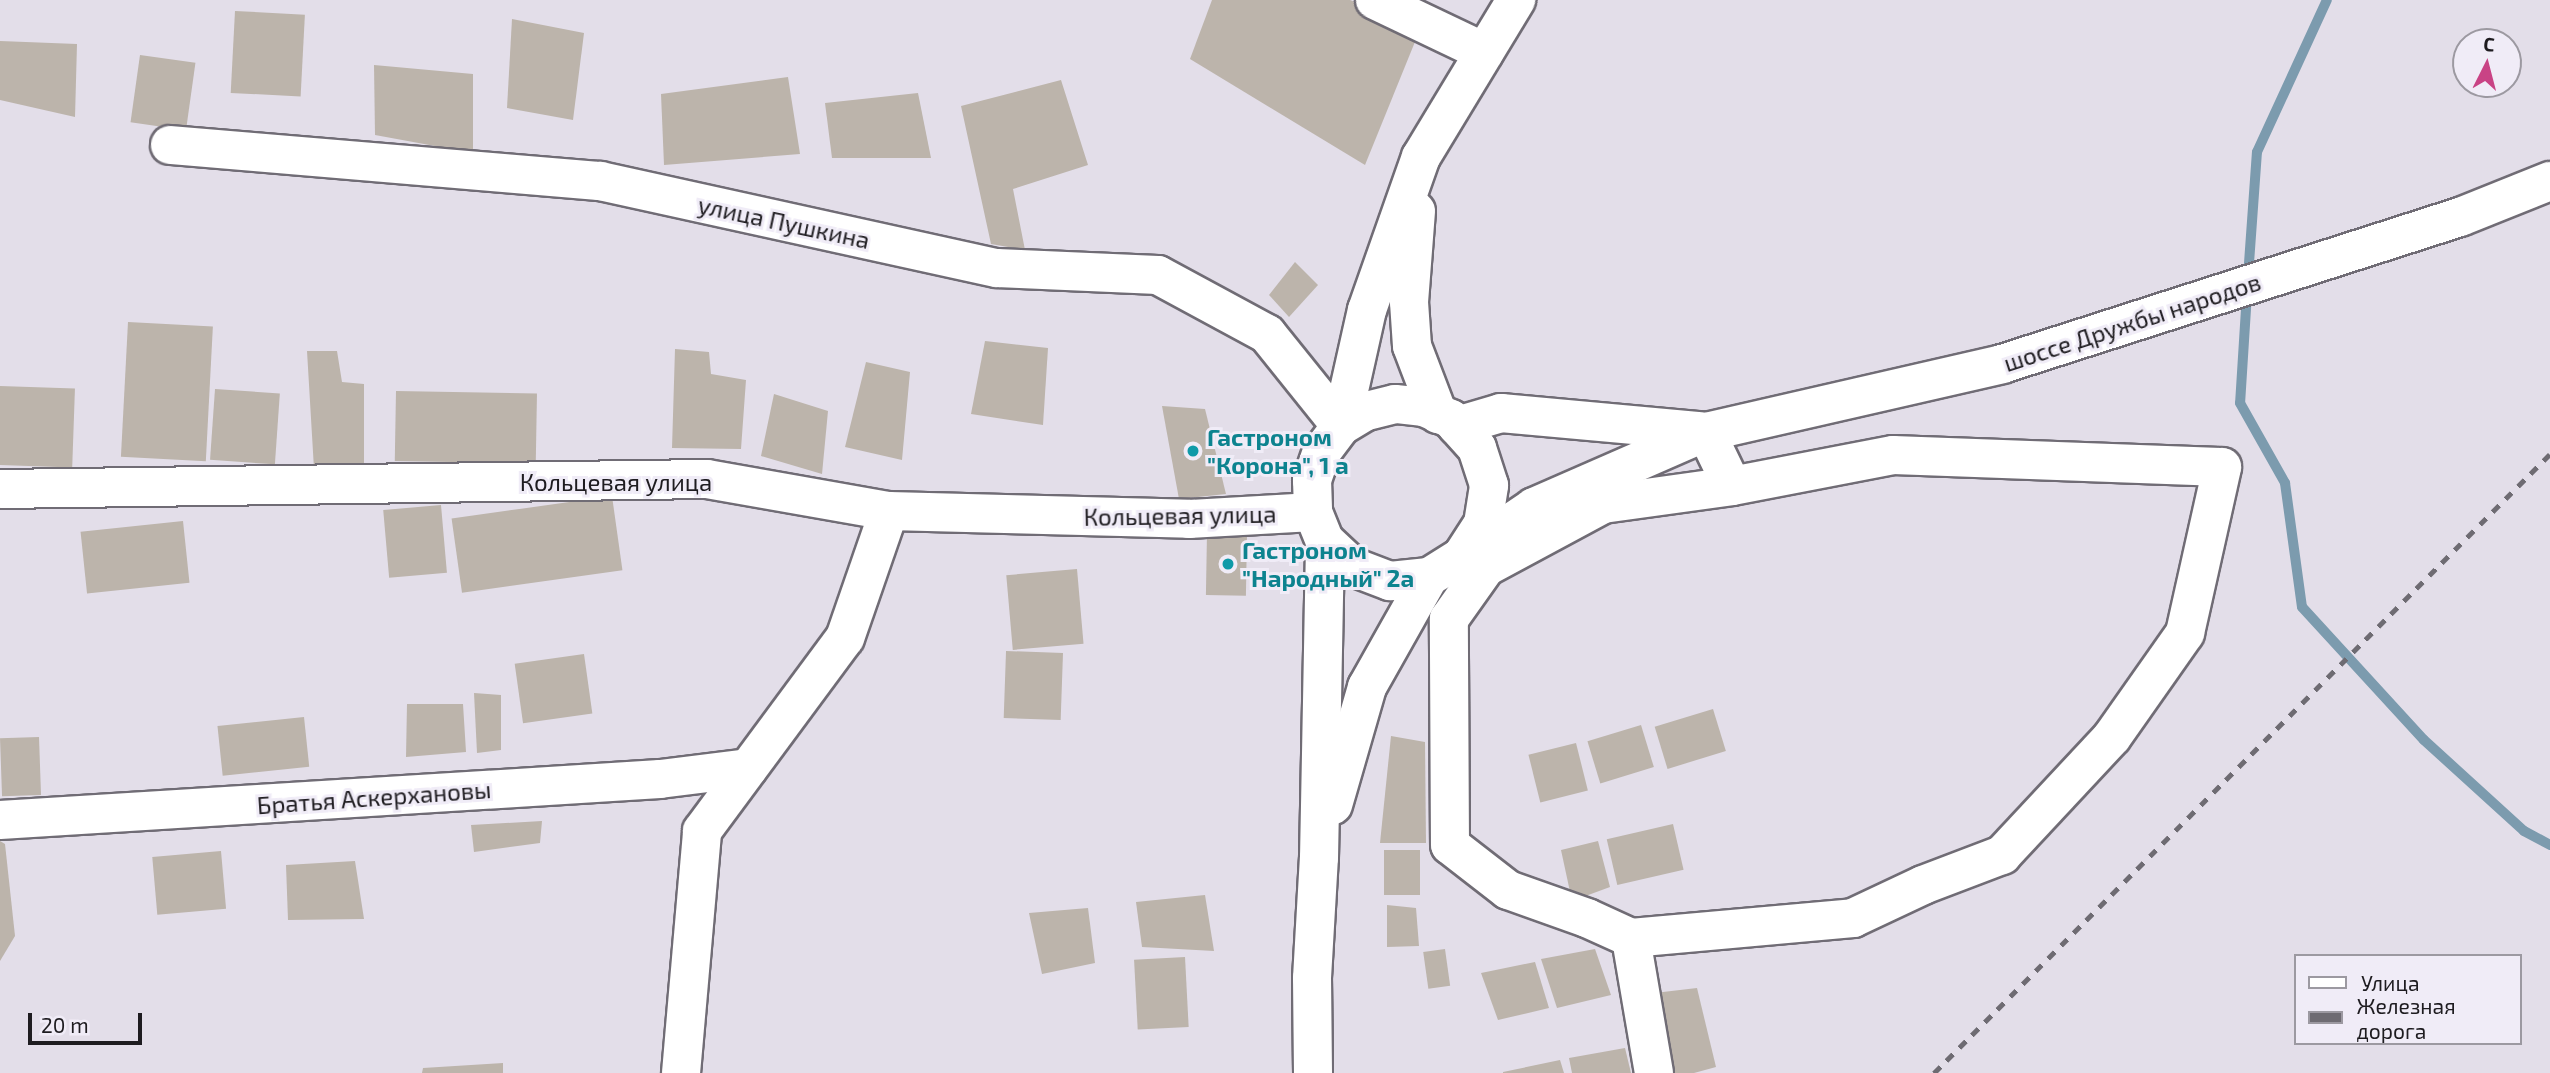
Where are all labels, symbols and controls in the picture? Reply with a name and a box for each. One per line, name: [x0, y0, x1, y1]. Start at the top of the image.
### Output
north arrow: [2452, 28, 2522, 98]
text: С: [2482, 32, 2496, 56]
street label: улица Пушкина: [696, 190, 872, 254]
street label: шоссе Дружбы народов: [2000, 267, 2264, 377]
place label: Гастроном "Корона", 1 а: [1207, 423, 1349, 479]
marker: Гастроном "Корона", 1 а: [1185, 443, 1201, 459]
street label: Кольцевая улица: [520, 468, 712, 496]
street label: Кольцевая улица: [1083, 499, 1277, 531]
place label: Гастроном "Народный" 2а: [1242, 536, 1414, 592]
marker: Гастроном "Народный" 2а: [1220, 556, 1236, 572]
street label: Братья Аскерхановы: [256, 774, 492, 820]
legend: [2294, 954, 2522, 1045]
text: Улица: [2361, 970, 2420, 995]
text: Железная дорога: [2357, 993, 2456, 1043]
scale bar: [32, 1000, 145, 1044]
text: 20 m: [41, 1012, 89, 1037]

